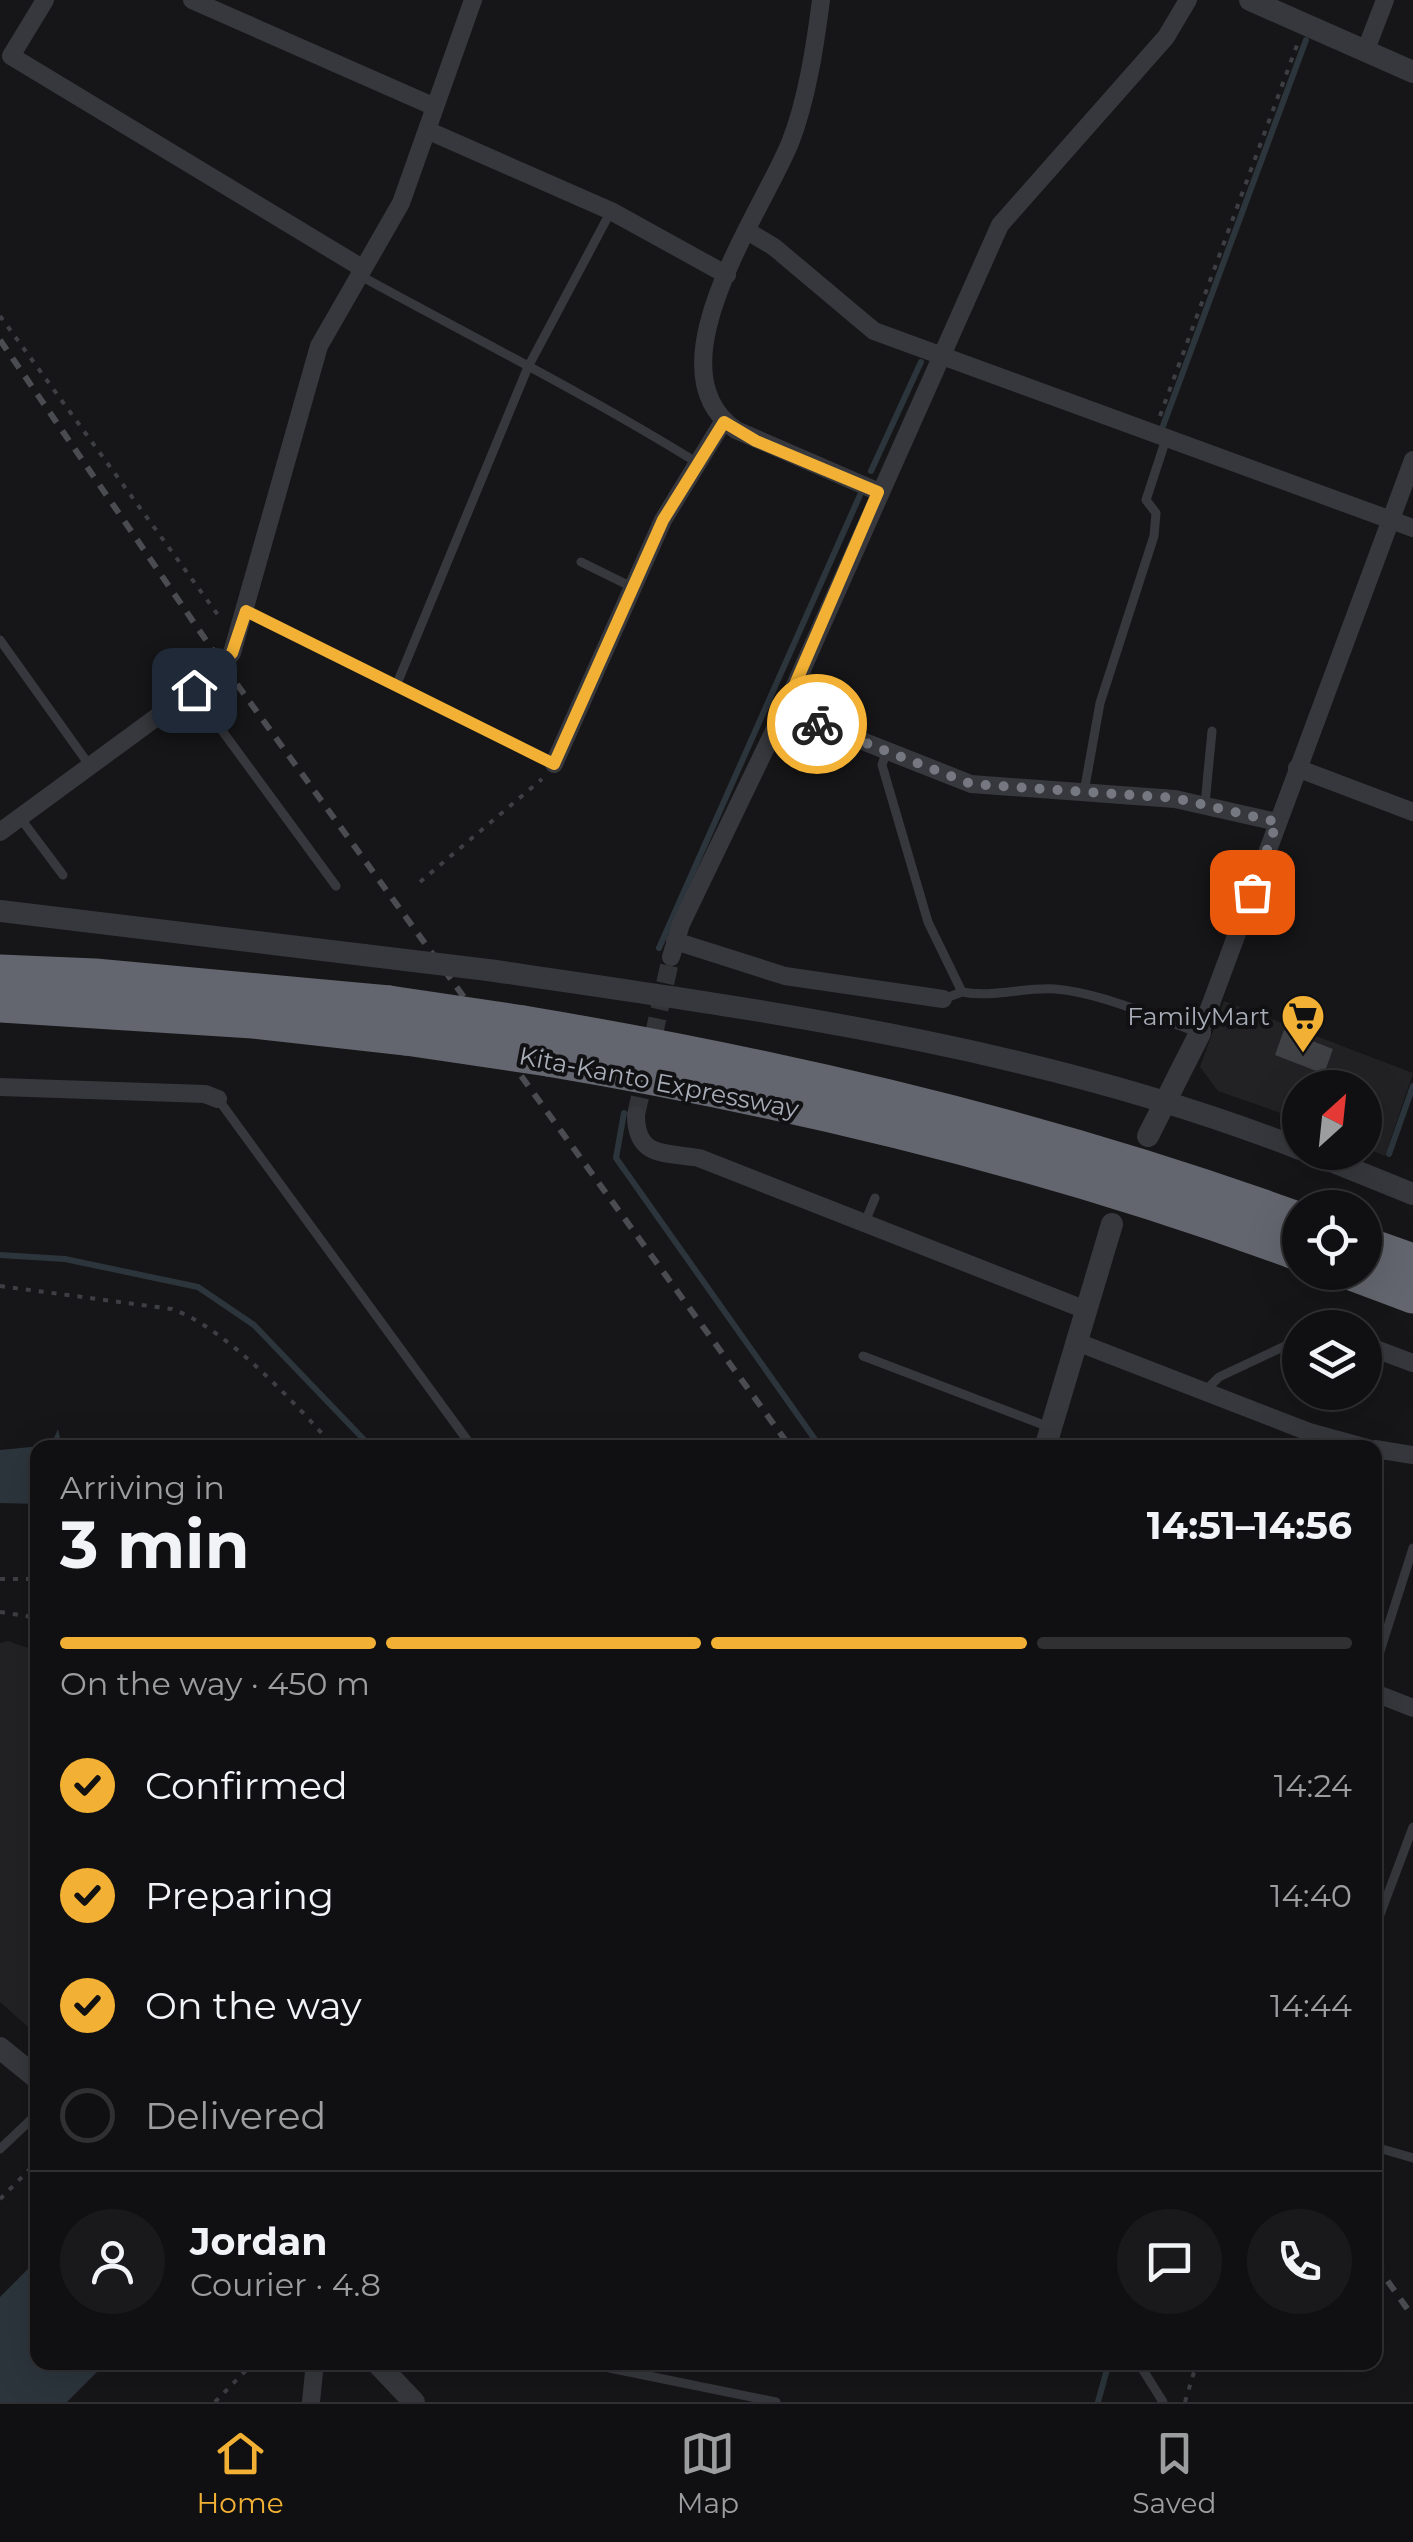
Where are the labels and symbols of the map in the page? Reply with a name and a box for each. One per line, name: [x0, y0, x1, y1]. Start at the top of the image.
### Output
pin: [152, 648, 237, 733]
courier: [767, 674, 867, 774]
pin: [1210, 850, 1295, 935]
supermarket icon: FamilyMart: [1280, 993, 1326, 1054]
place label: FamilyMart: [1127, 1001, 1270, 1031]
street label: Kita-Kanto Expressway: [517, 1040, 802, 1124]
north arrow: [1282, 1070, 1382, 1170]

